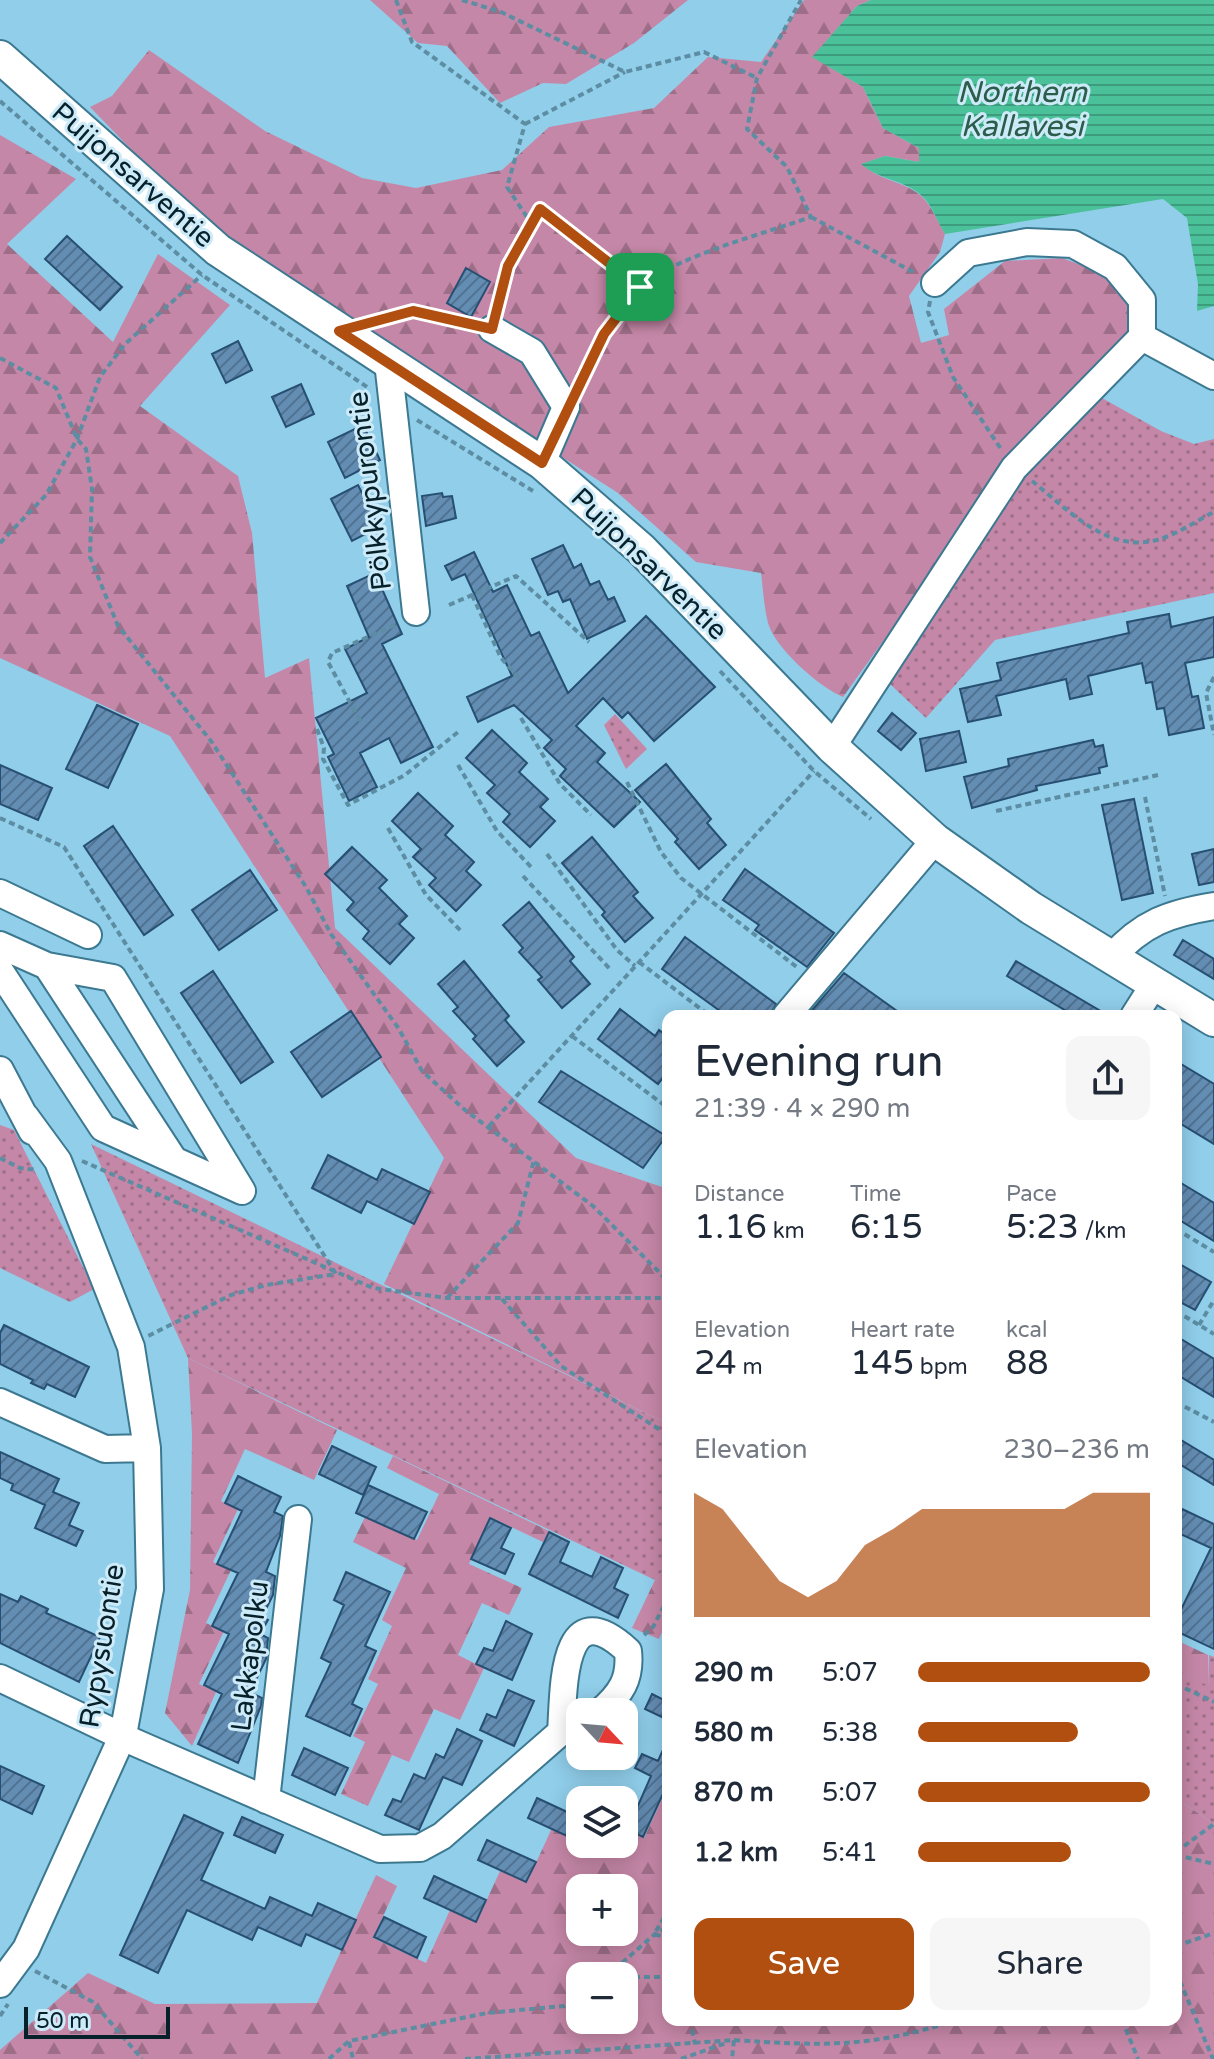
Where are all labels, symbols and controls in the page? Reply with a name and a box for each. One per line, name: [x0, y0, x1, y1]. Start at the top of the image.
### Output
water label: Northern Kallavesi: [957, 74, 1088, 145]
street label: Puijonsarventie: [45, 95, 221, 255]
pin: [606, 253, 674, 321]
icon: arrive: [618, 265, 662, 309]
street label: Pölkkypurontie: [341, 390, 399, 592]
street label: Puijonsarventie: [564, 481, 734, 647]
text: Evening run: [694, 1036, 943, 1089]
button: share: [1066, 1036, 1150, 1120]
text: 21:39 · 4 × 290 m: [694, 1093, 910, 1124]
text: Distance: [694, 1181, 785, 1207]
text: Time: [850, 1181, 901, 1207]
text: Pace: [1006, 1181, 1057, 1207]
text: 1.16: [694, 1207, 767, 1248]
text: 6:15: [850, 1207, 923, 1248]
text: 5:23: [1006, 1207, 1079, 1248]
text: km: [767, 1218, 805, 1244]
text: /km: [1079, 1218, 1127, 1244]
text: Elevation: [694, 1317, 790, 1343]
text: Heart rate: [850, 1317, 955, 1343]
text: kcal: [1006, 1317, 1047, 1343]
text: 24: [694, 1343, 737, 1384]
text: 145: [850, 1343, 914, 1384]
text: 88: [1006, 1343, 1049, 1384]
text: m: [737, 1354, 763, 1380]
text: bpm: [914, 1354, 968, 1380]
text: Elevation: [694, 1434, 808, 1465]
text: 230–236 m: [1004, 1434, 1150, 1465]
street label: Rypysuontie: [72, 1562, 132, 1730]
street label: Lakkapolku: [224, 1579, 276, 1733]
text: 290 m: [694, 1657, 774, 1688]
text: 5:07: [822, 1657, 878, 1688]
north arrow: [566, 1698, 638, 1770]
map controls: [566, 1698, 638, 2034]
text: 580 m: [694, 1717, 774, 1748]
text: 5:38: [822, 1717, 878, 1748]
text: 870 m: [694, 1777, 774, 1808]
text: 5:07: [822, 1777, 878, 1808]
button: layers: [566, 1786, 638, 1858]
text: 1.2 km: [694, 1837, 778, 1868]
text: 5:41: [822, 1837, 878, 1868]
button: +: [566, 1874, 638, 1946]
button: Save: [694, 1918, 914, 2010]
button: Share: [930, 1918, 1150, 2010]
button: −: [566, 1962, 638, 2034]
scale bar: [24, 2003, 170, 2039]
text: 50 m: [36, 2008, 90, 2034]

